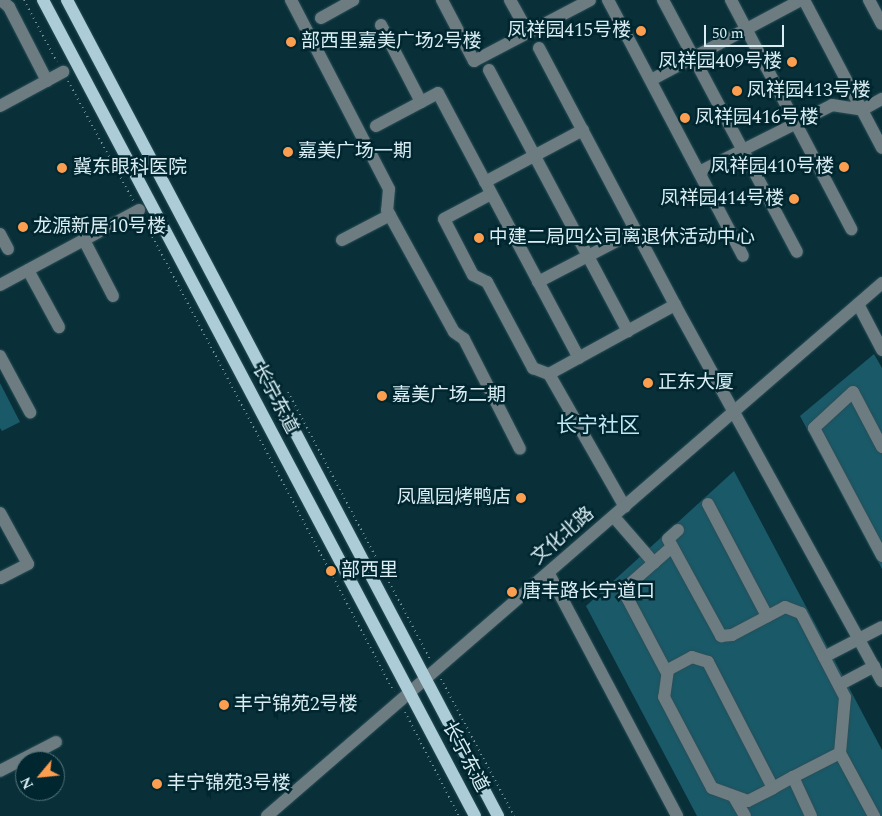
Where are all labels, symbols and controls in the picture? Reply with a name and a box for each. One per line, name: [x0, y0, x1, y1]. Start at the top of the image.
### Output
scale bar: [707, 15, 787, 47]
place label: 凤祥园415号楼: [508, 20, 631, 42]
text: 50 m: [712, 22, 744, 45]
marker: 凤祥园415号楼: [635, 25, 647, 37]
place label: 部西里嘉美广场2号楼: [301, 31, 481, 53]
marker: 部西里嘉美广场2号楼: [285, 36, 297, 48]
place label: 凤祥园409号楼: [659, 51, 782, 73]
marker: 凤祥园409号楼: [786, 56, 798, 68]
place label: 凤祥园413号楼: [747, 80, 870, 102]
marker: 凤祥园413号楼: [731, 85, 743, 97]
place label: 凤祥园416号楼: [695, 107, 818, 129]
marker: 凤祥园416号楼: [679, 112, 691, 124]
place label: 嘉美广场一期: [298, 141, 412, 163]
marker: 嘉美广场一期: [282, 146, 294, 158]
place label: 凤祥园410号楼: [711, 156, 834, 178]
place label: 冀东眼科医院: [73, 157, 187, 179]
marker: 冀东眼科医院: [55, 161, 69, 175]
marker: 凤祥园410号楼: [838, 161, 850, 173]
place label: 凤祥园414号楼: [661, 188, 784, 210]
marker: 凤祥园414号楼: [788, 193, 800, 205]
place label: 龙源新居10号楼: [33, 216, 166, 238]
marker: 龙源新居10号楼: [17, 221, 29, 233]
place label: 中建二局四公司离退休活动中心: [489, 227, 755, 249]
marker: 中建二局四公司离退休活动中心: [473, 232, 485, 244]
street label: 长宁东道: [247, 360, 303, 438]
place label: 正东大厦: [658, 372, 734, 394]
marker: 正东大厦: [642, 377, 654, 389]
place label: 嘉美广场二期: [392, 385, 506, 407]
marker: 嘉美广场二期: [376, 390, 388, 402]
district label: 长宁社区: [556, 413, 640, 439]
place label: 凤凰园烤鸭店: [397, 487, 511, 509]
marker: 凤凰园烤鸭店: [515, 492, 527, 504]
street label: 文化北路: [527, 502, 599, 570]
place label: 部西里: [341, 560, 398, 582]
marker: 部西里: [325, 565, 337, 577]
place label: 唐丰路长宁道口: [522, 581, 655, 603]
marker: 唐丰路长宁道口: [506, 586, 518, 598]
place label: 丰宁锦苑2号楼: [234, 694, 357, 716]
marker: 丰宁锦苑2号楼: [218, 699, 230, 711]
street label: 长宁东道: [437, 718, 493, 796]
north arrow: [15, 751, 65, 801]
text: N: [15, 773, 39, 793]
place label: 丰宁锦苑3号楼: [167, 773, 290, 795]
marker: 丰宁锦苑3号楼: [151, 778, 163, 790]

